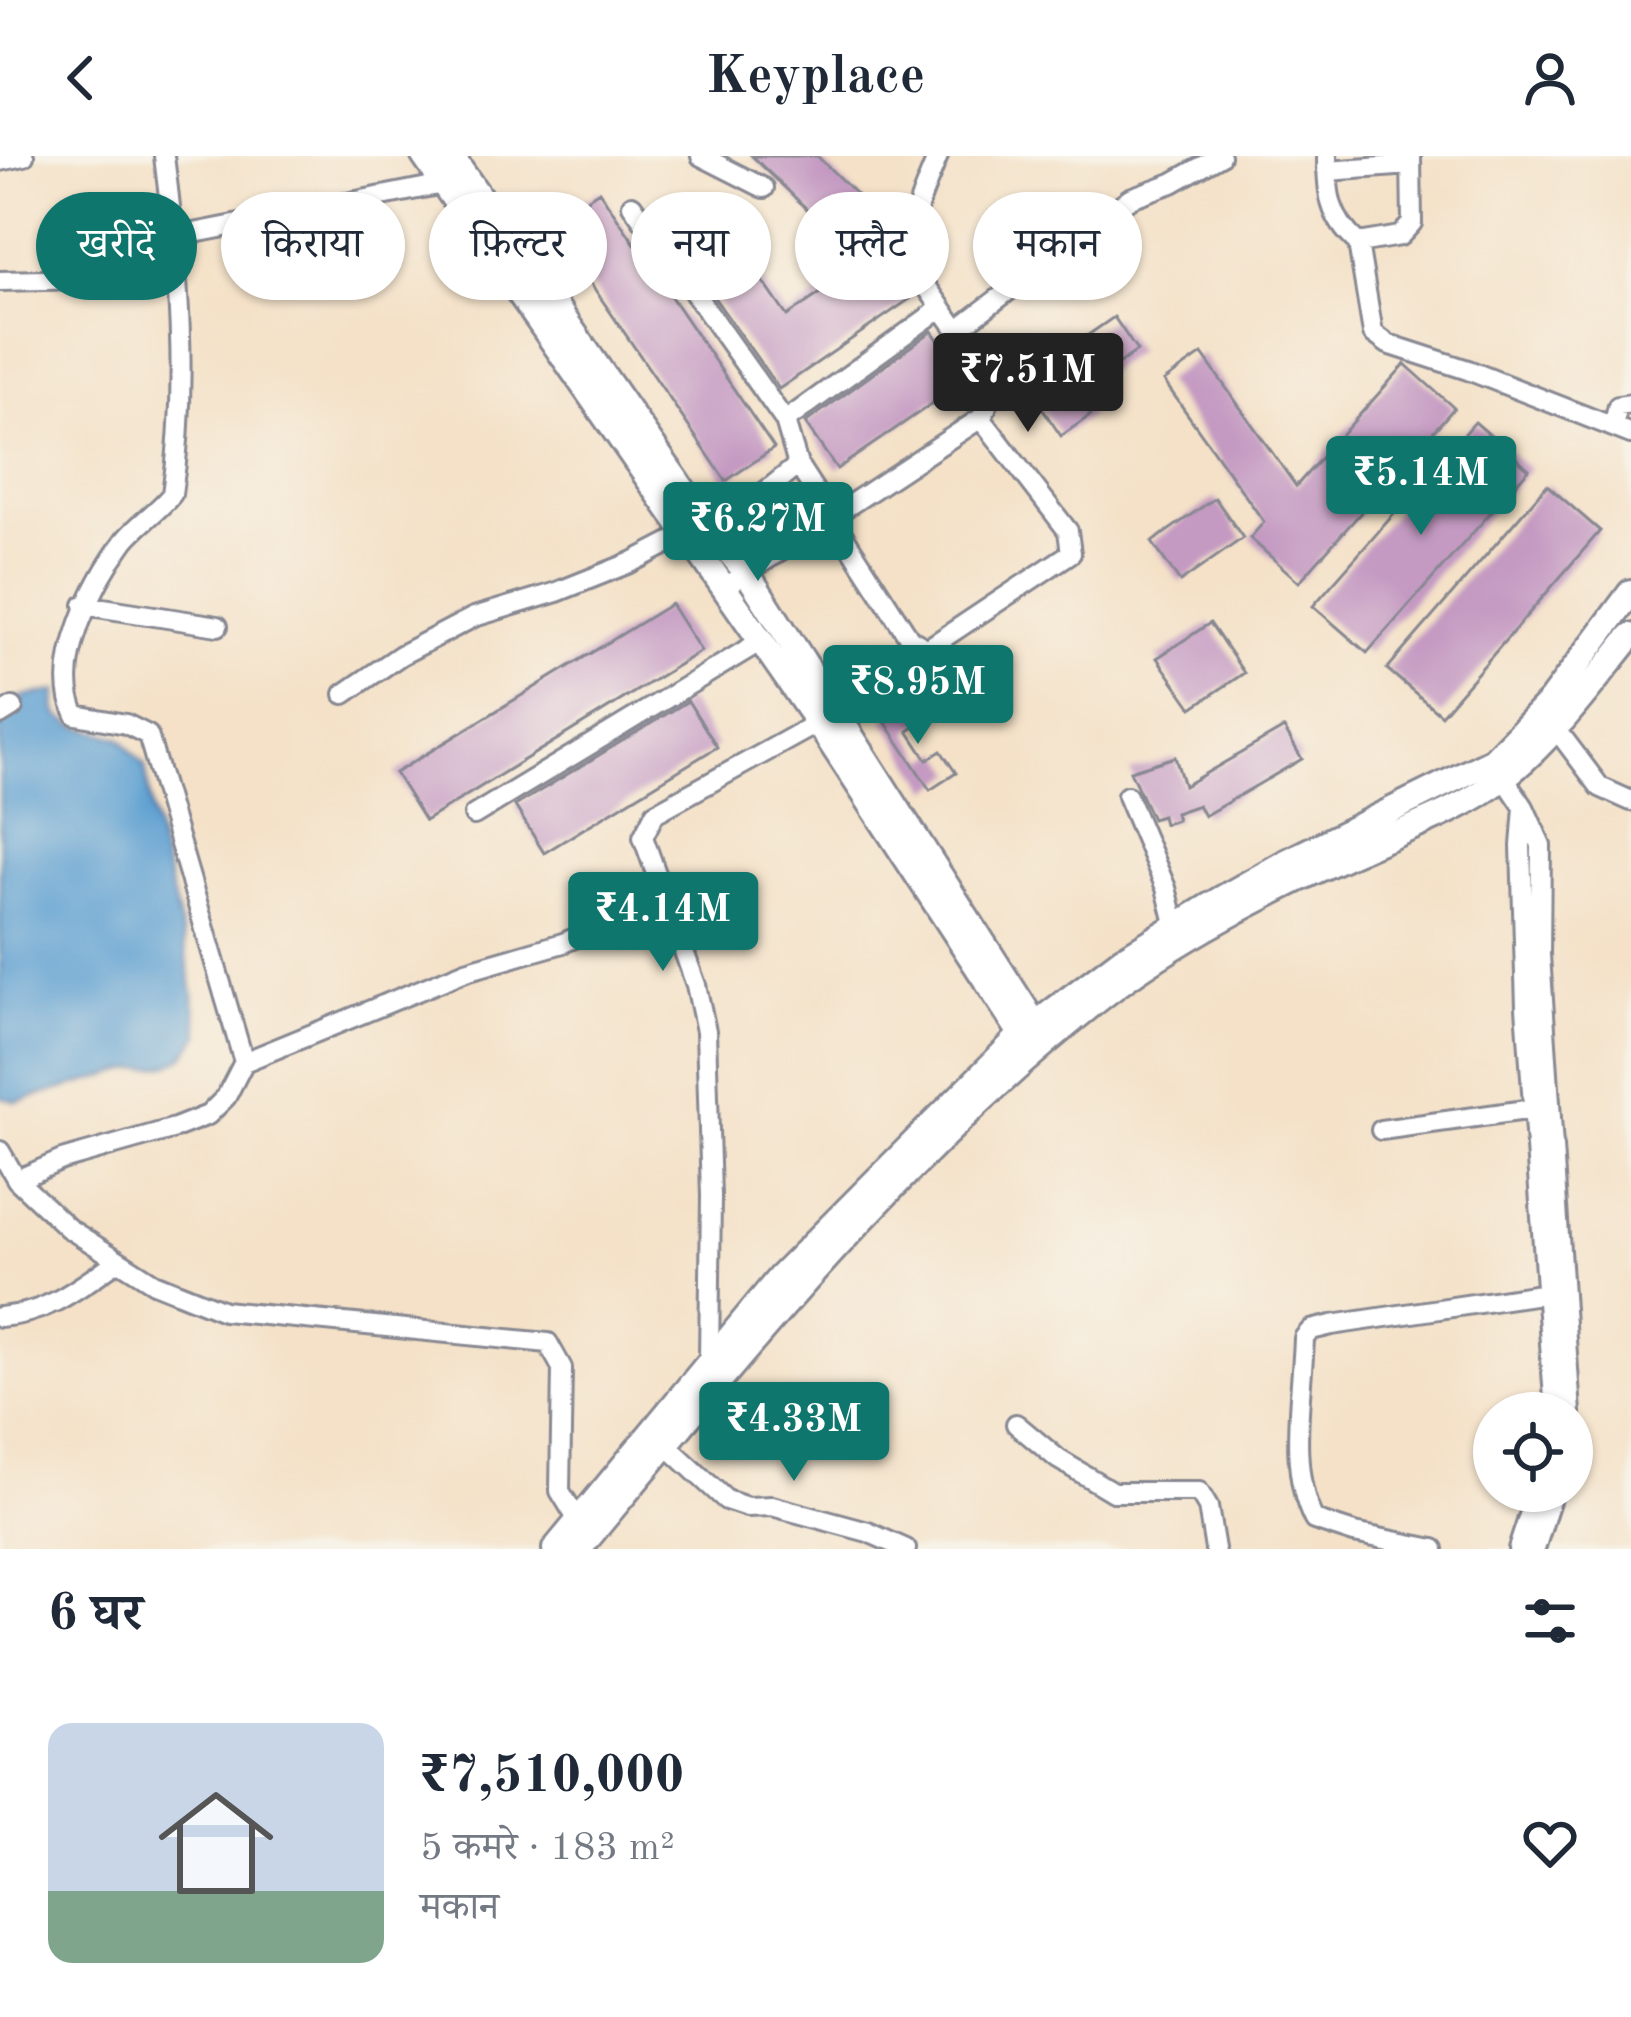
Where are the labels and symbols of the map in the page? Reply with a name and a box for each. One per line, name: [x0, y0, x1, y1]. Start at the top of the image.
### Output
pin: ₹7.51M: [930, 333, 1126, 435]
pin: ₹5.14M: [1323, 436, 1519, 538]
pin: ₹6.27M: [660, 482, 856, 584]
pin: ₹8.95M: [820, 645, 1016, 747]
pin: ₹4.14M: [565, 872, 761, 974]
pin: ₹4.33M: [696, 1382, 892, 1484]

